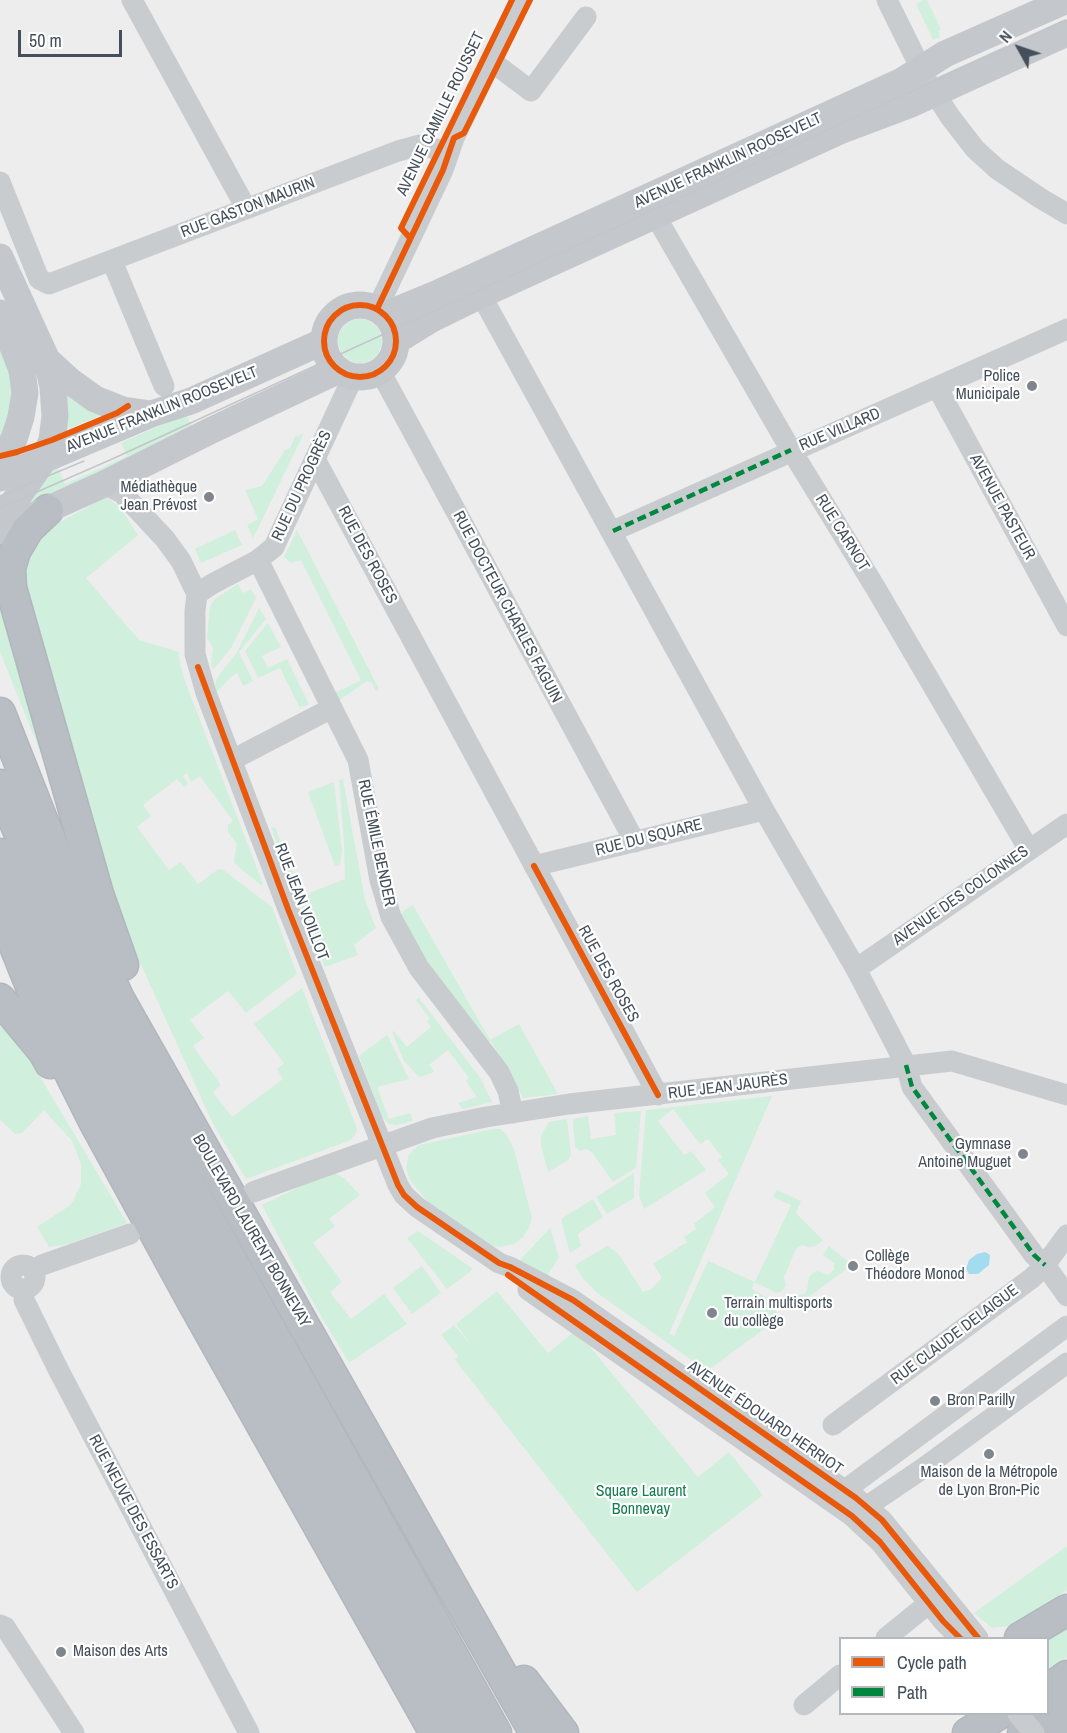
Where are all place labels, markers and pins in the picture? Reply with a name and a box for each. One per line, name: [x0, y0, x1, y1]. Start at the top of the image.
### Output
place label: Police Municipale: [956, 367, 1020, 405]
marker: Police Municipale: [1025, 379, 1039, 393]
place label: Médiathèque Jean Prévost: [120, 478, 197, 516]
marker: Médiathèque Jean Prévost: [202, 490, 216, 504]
place label: Gymnase Antoine Muguet: [918, 1135, 1011, 1173]
marker: Gymnase Antoine Muguet: [1016, 1147, 1030, 1161]
place label: Collège Théodore Monod: [865, 1247, 965, 1285]
marker: Collège Théodore Monod: [846, 1259, 860, 1273]
place label: Terrain multisports du collège: [724, 1294, 833, 1332]
marker: Terrain multisports du collège: [705, 1306, 719, 1320]
place label: Bron Parilly: [947, 1391, 1015, 1411]
marker: Bron Parilly: [928, 1394, 942, 1408]
marker: Maison de la Métropole de Lyon Bron-Pic: [982, 1447, 996, 1461]
place label: Maison de la Métropole de Lyon Bron-Pic: [920, 1463, 1058, 1501]
place label: Maison des Arts: [73, 1642, 168, 1662]
marker: Maison des Arts: [54, 1645, 68, 1659]

